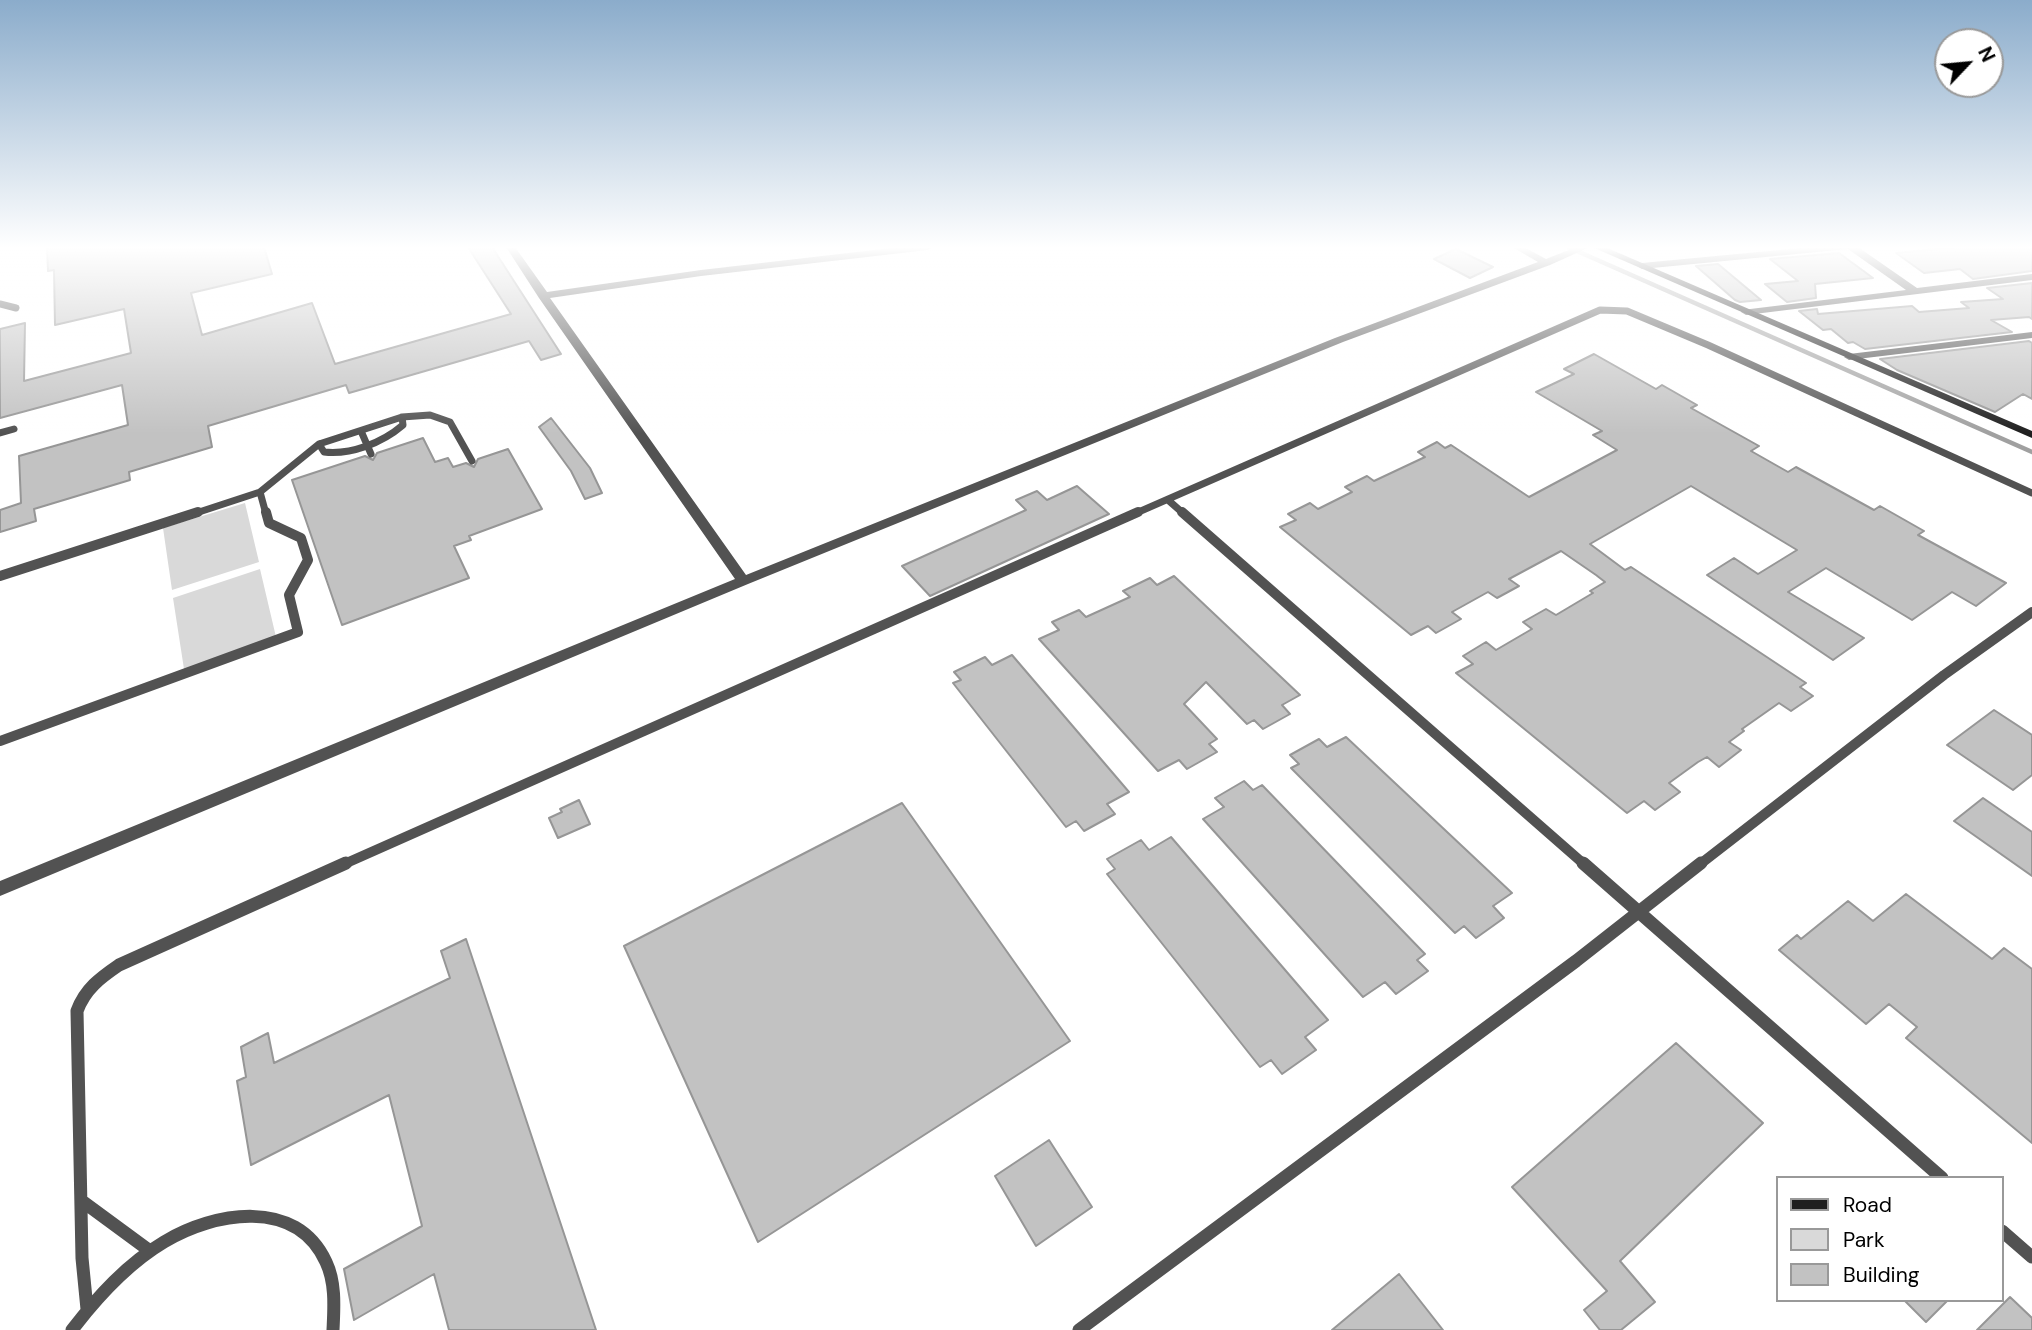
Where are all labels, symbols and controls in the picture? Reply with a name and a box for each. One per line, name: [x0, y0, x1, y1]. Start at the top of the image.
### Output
north arrow: [1934, 28, 2004, 98]
text: N: [1972, 43, 2001, 66]
legend: [1776, 1176, 2004, 1302]
text: Road: [1843, 1191, 1892, 1219]
text: Park: [1843, 1226, 1884, 1254]
text: Building: [1843, 1261, 1919, 1289]

